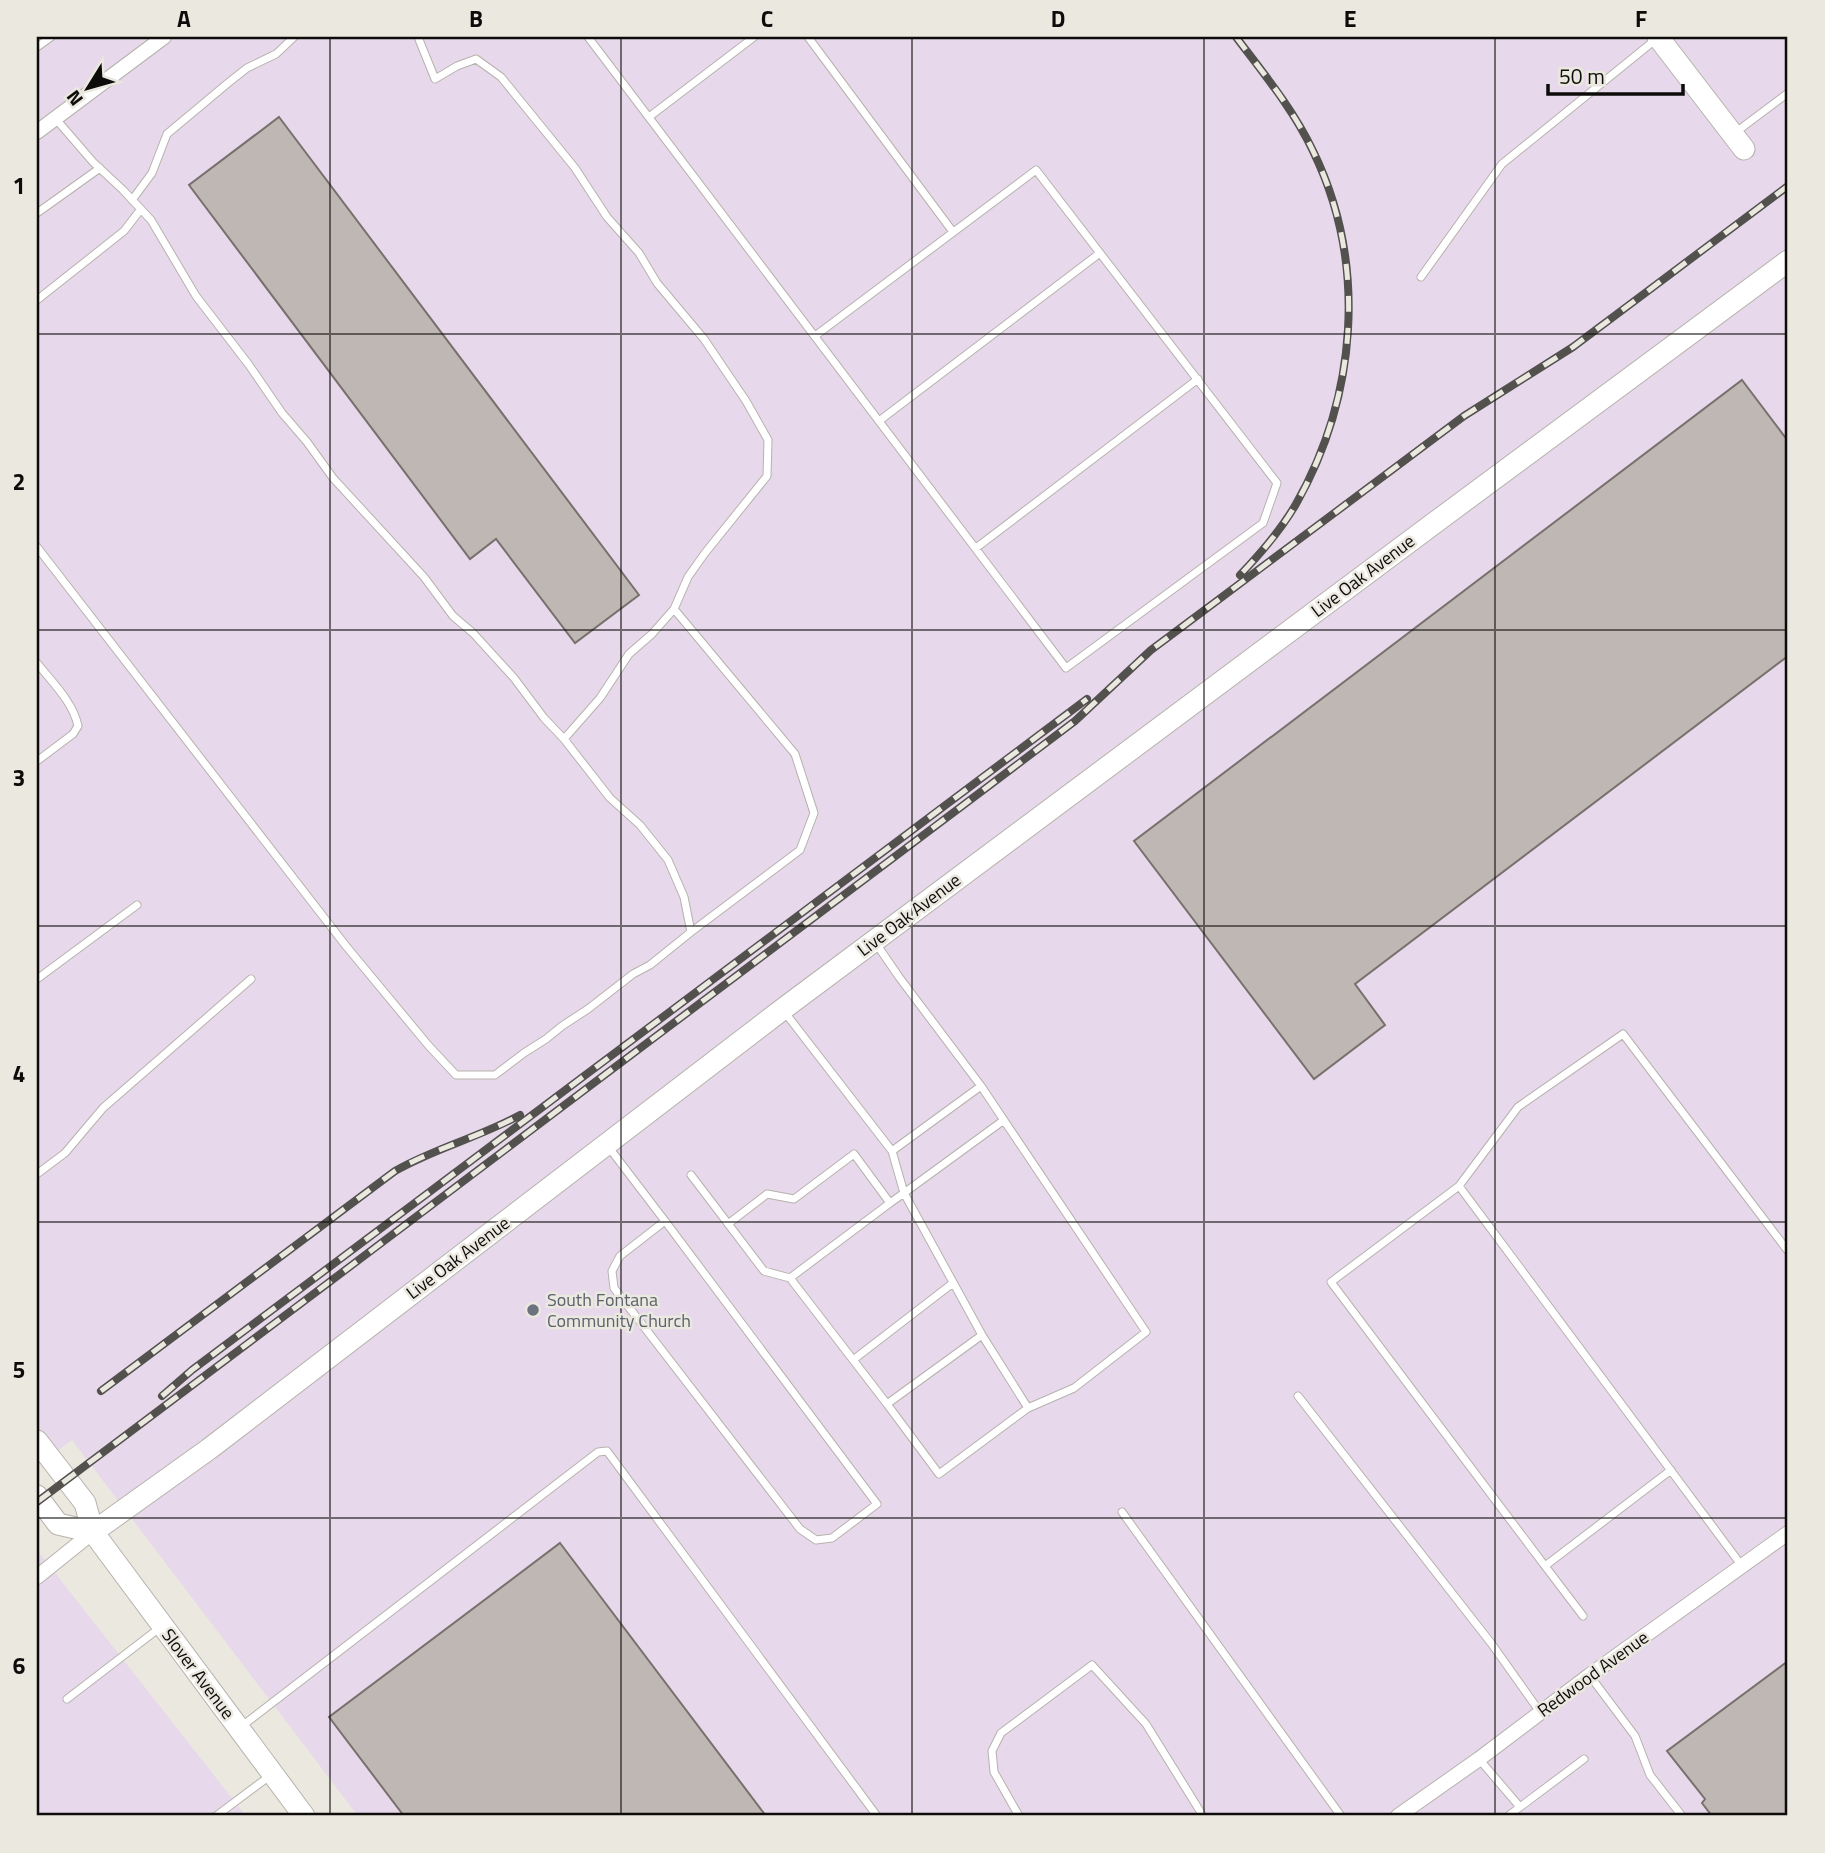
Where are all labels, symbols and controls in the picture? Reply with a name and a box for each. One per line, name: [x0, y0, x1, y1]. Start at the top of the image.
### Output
text: A: [177, 1, 191, 36]
text: B: [469, 1, 483, 36]
text: C: [761, 1, 773, 36]
text: D: [1051, 1, 1065, 36]
text: E: [1344, 1, 1356, 36]
text: F: [1635, 1, 1647, 36]
north arrow: [52, 52, 122, 122]
scale bar: [1548, 52, 1683, 96]
text: 50 m: [1559, 60, 1605, 92]
text: N: [58, 85, 90, 113]
text: 1: [13, 168, 25, 203]
text: 2: [13, 464, 25, 499]
street label: Live Oak Avenue: [1305, 528, 1420, 624]
text: 3: [13, 760, 25, 795]
street label: Live Oak Avenue: [851, 867, 966, 963]
text: 4: [13, 1056, 25, 1091]
street label: Live Oak Avenue: [400, 1210, 515, 1306]
place label: South Fontana Community Church: [547, 1286, 691, 1334]
marker: South Fontana Community Church: [525, 1302, 541, 1318]
text: 5: [13, 1352, 25, 1387]
street label: Slover Avenue: [155, 1623, 241, 1725]
street label: Redwood Avenue: [1531, 1624, 1654, 1723]
text: 6: [13, 1648, 26, 1683]

